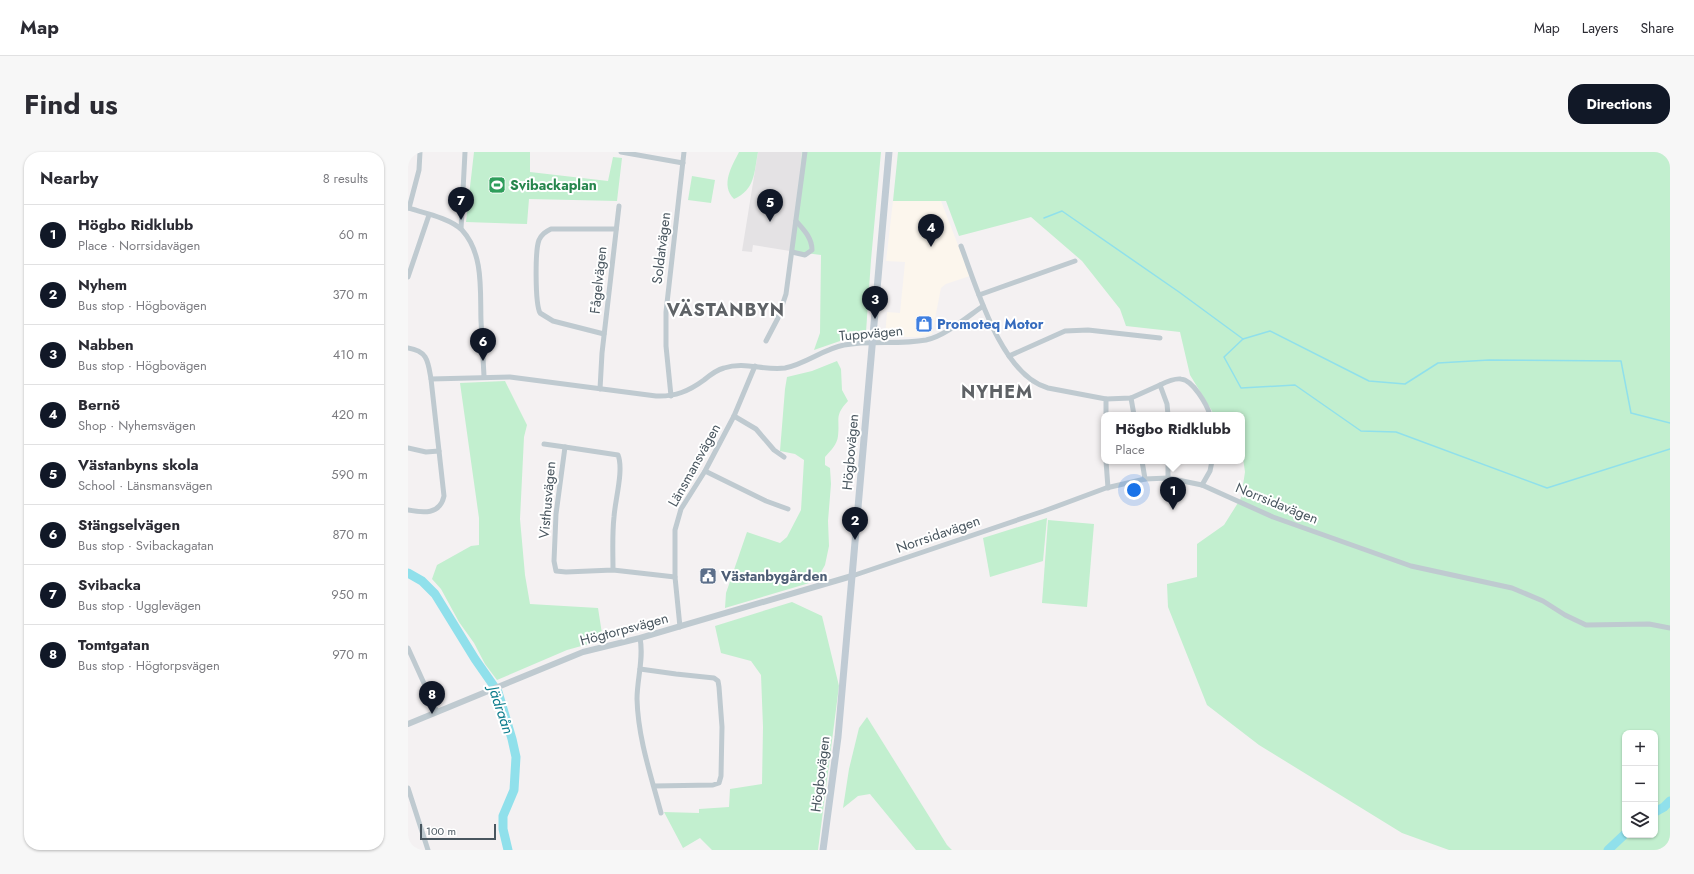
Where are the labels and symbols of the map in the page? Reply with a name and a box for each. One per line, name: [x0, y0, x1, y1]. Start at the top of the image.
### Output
sports icon: Svibackaplan: [487, 175, 507, 195]
place label: Svibackaplan: [510, 175, 597, 195]
pin: 7: [448, 187, 474, 220]
pin: 5: [757, 189, 783, 222]
street label: Soldatvägen: [647, 211, 675, 285]
pin: 4: [918, 214, 944, 247]
street label: Fågelvägen: [585, 245, 611, 315]
pin: 3: [862, 286, 888, 319]
district label: VÄSTANBYN: [666, 297, 785, 323]
shop icon: Promoteq Motor: [914, 314, 934, 334]
place label: Promoteq Motor: [937, 314, 1044, 334]
street label: Tuppvägen: [838, 320, 904, 346]
pin: 6: [470, 328, 496, 361]
district label: NYHEM: [961, 379, 1033, 405]
street label: Högbovägen: [837, 413, 863, 491]
street label: Länsmansvägen: [663, 420, 725, 510]
street label: Visthusvägen: [534, 460, 560, 540]
pin: 1: [1160, 477, 1186, 510]
street label: Norrsidavägen: [1233, 477, 1321, 529]
your location: [1124, 480, 1144, 500]
pin: 2: [842, 507, 868, 540]
street label: Norrsidavägen: [893, 510, 983, 558]
public building icon: Västanbygården: [698, 566, 718, 586]
place label: Västanbygården: [720, 566, 827, 586]
street label: Högtorpsvägen: [578, 608, 670, 650]
water label: Jädraån: [482, 680, 519, 737]
pin: 8: [419, 681, 445, 714]
street label: Högbovägen: [805, 735, 835, 813]
scale bar: [420, 822, 496, 841]

